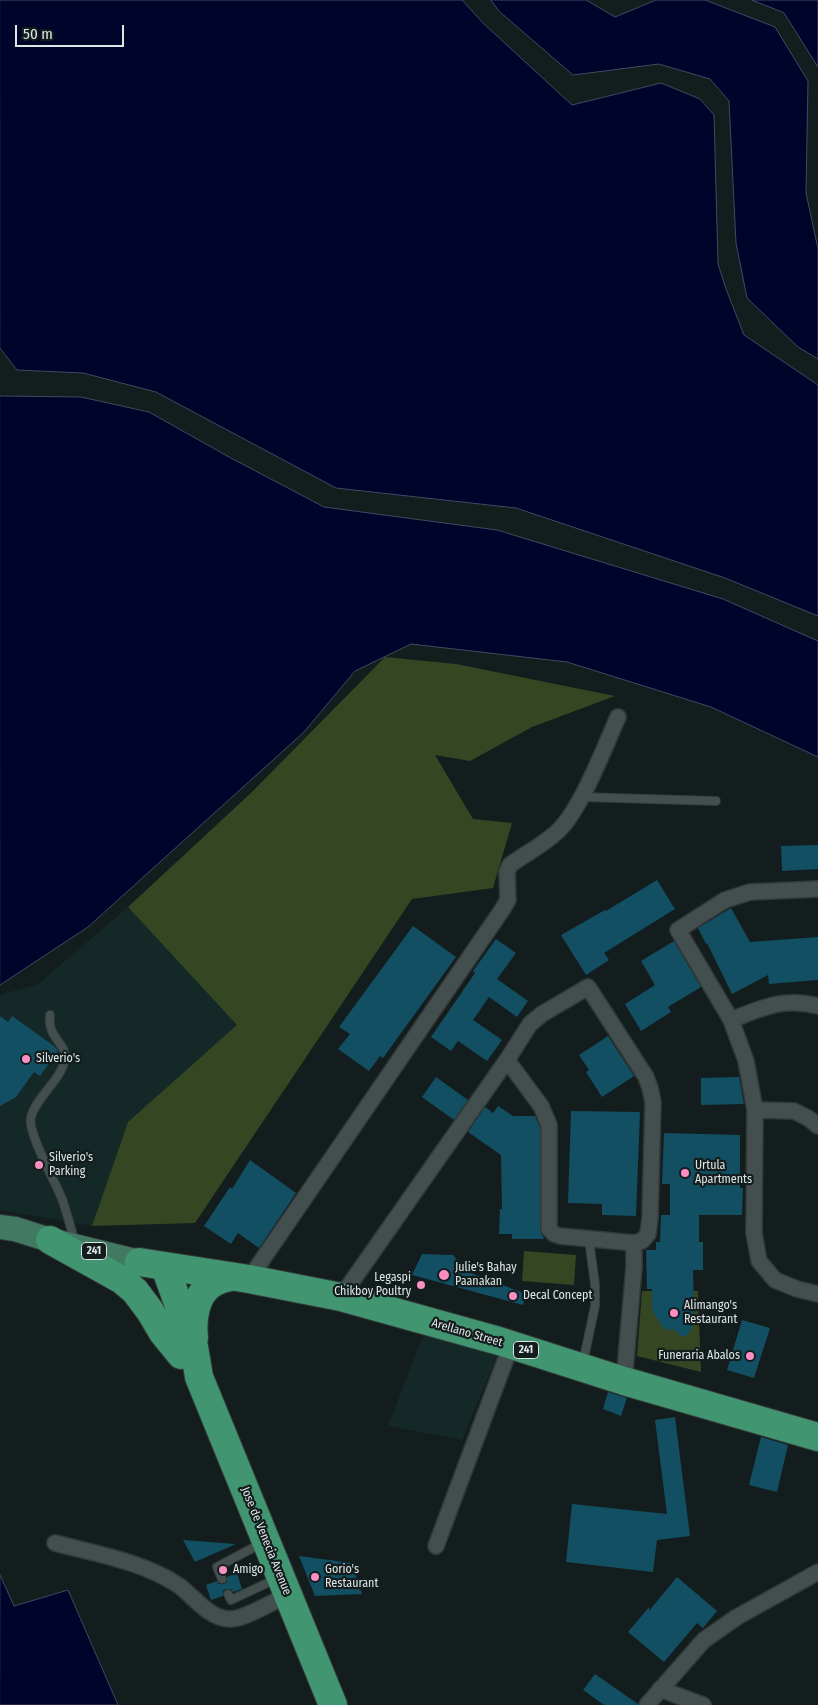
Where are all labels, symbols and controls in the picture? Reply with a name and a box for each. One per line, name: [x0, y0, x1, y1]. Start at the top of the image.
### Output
scale bar: [18, 15, 126, 47]
text: 50 m: [23, 25, 53, 43]
place label: Silverio's: [36, 1052, 80, 1066]
marker: Silverio's: [20, 1053, 32, 1065]
place label: Silverio's Parking: [49, 1151, 93, 1179]
marker: Silverio's Parking: [33, 1159, 45, 1171]
place label: Urtula Apartments: [695, 1159, 752, 1187]
marker: Urtula Apartments: [679, 1167, 691, 1179]
road number: 241: [82, 1242, 106, 1260]
place label: Julie's Bahay Paanakan: [455, 1261, 517, 1289]
marker: Julie's Bahay Paanakan: [437, 1268, 451, 1282]
place label: Legaspi Chikboy Poultry: [334, 1271, 411, 1299]
marker: Legaspi Chikboy Poultry: [415, 1279, 427, 1291]
place label: Decal Concept: [523, 1289, 592, 1303]
marker: Decal Concept: [507, 1290, 519, 1302]
place label: Alimango's Restaurant: [684, 1299, 737, 1327]
marker: Alimango's Restaurant: [668, 1307, 680, 1319]
street label: Arellano Street: [430, 1316, 504, 1350]
road number: 241: [514, 1342, 538, 1358]
place label: Funeraria Abalos: [658, 1349, 740, 1363]
marker: Funeraria Abalos: [744, 1350, 756, 1362]
street label: Jose de Venecia Avenue: [238, 1485, 294, 1597]
place label: Amigo: [233, 1563, 263, 1577]
place label: Gorio's Restaurant: [325, 1563, 378, 1591]
marker: Amigo: [217, 1564, 229, 1576]
marker: Gorio's Restaurant: [309, 1571, 321, 1583]

